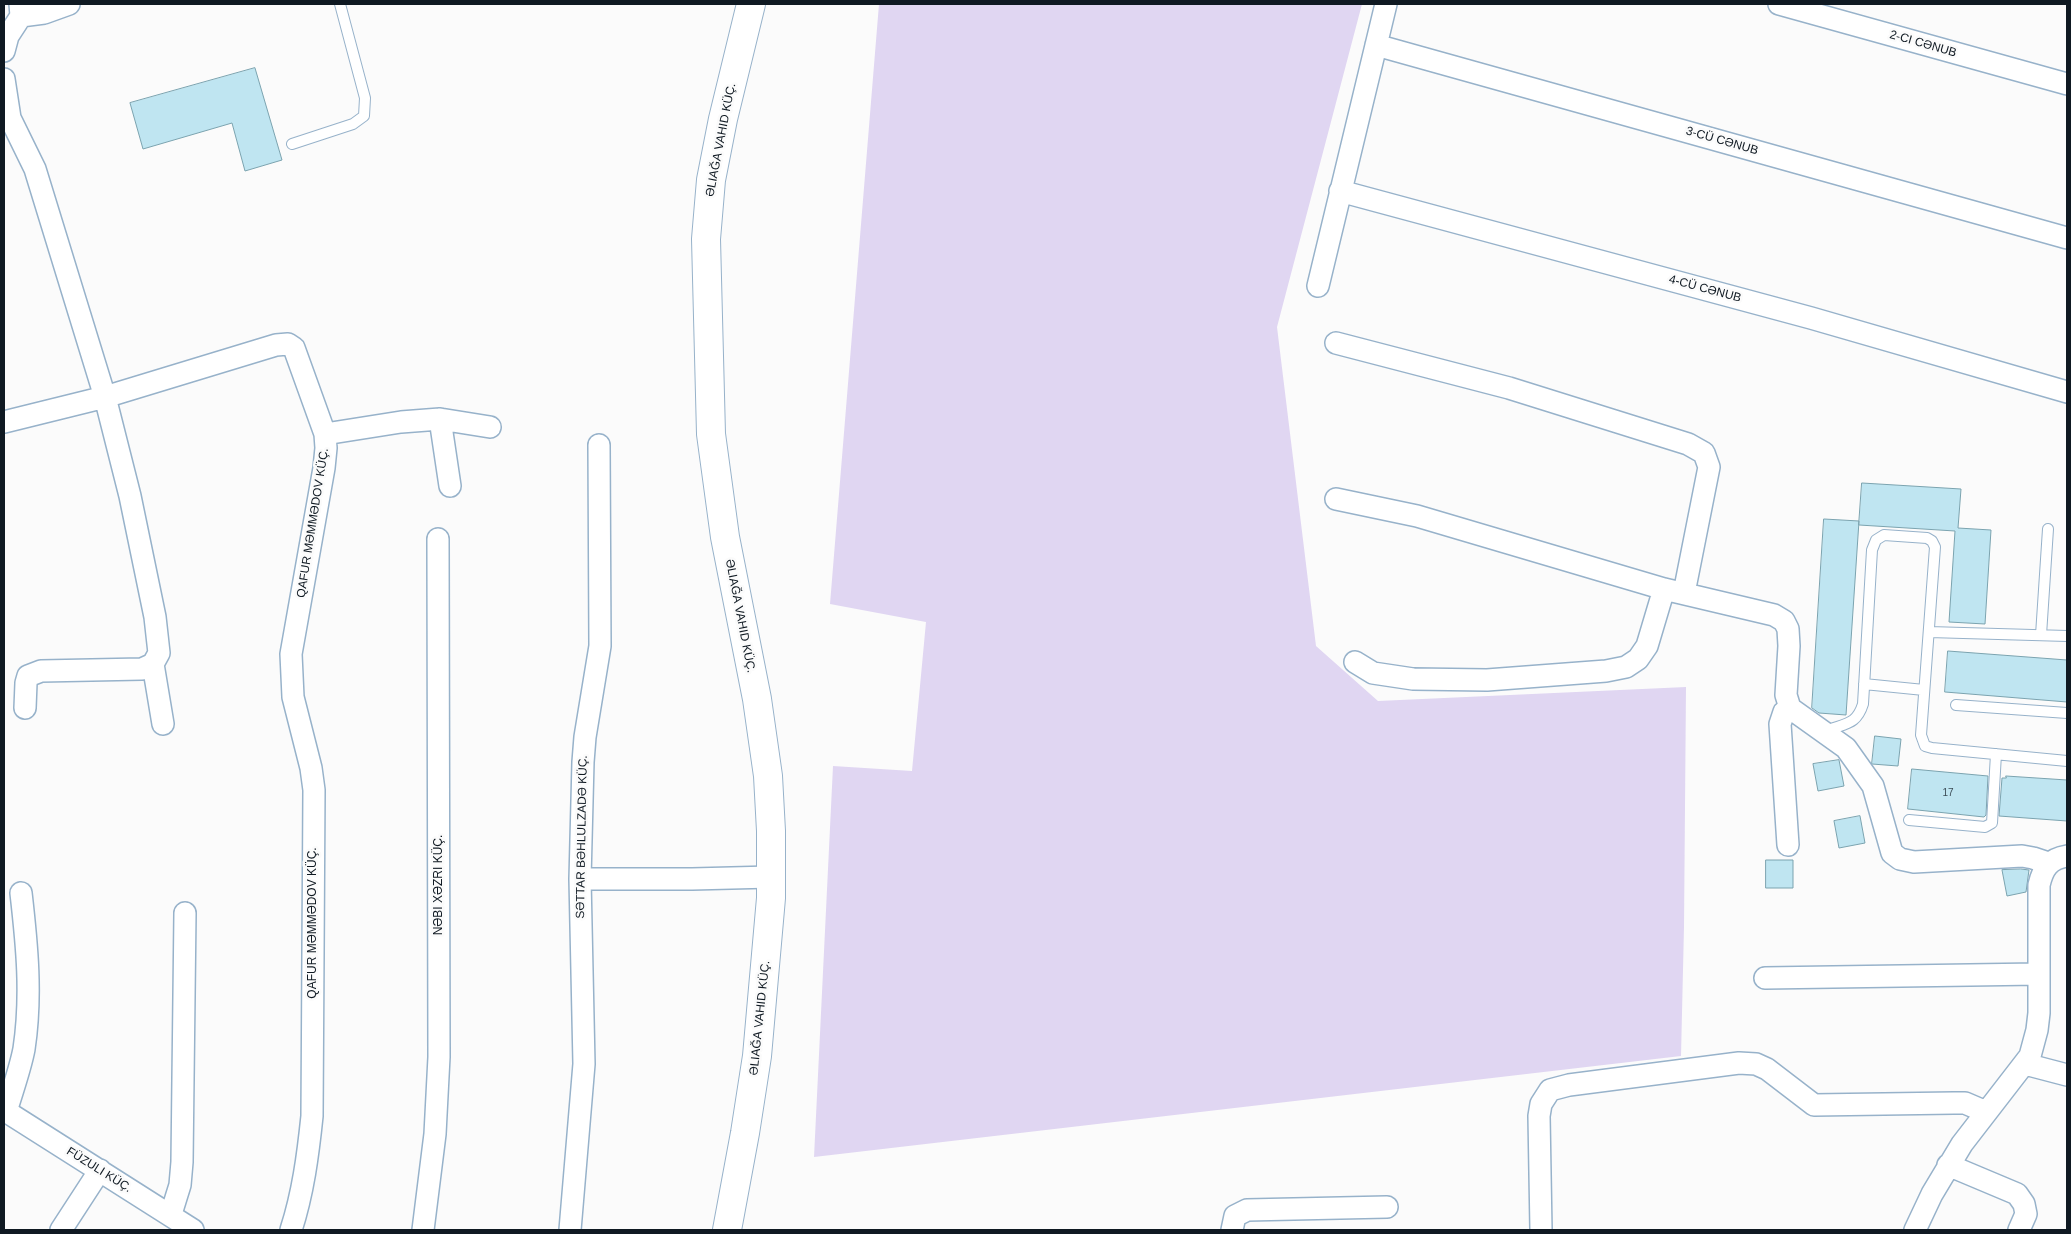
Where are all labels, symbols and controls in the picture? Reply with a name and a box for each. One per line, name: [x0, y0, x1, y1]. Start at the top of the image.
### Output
street label: 2-CI CƏNUB: [1888, 28, 1958, 60]
street label: ƏLIAĞA VAHID KÜÇ.: [703, 82, 739, 198]
street label: 3-CÜ CƏNUB: [1684, 124, 1760, 158]
street label: 4-CÜ CƏNUB: [1667, 272, 1743, 306]
street label: QAFUR MƏMMƏDOV KÜÇ.: [294, 447, 332, 599]
street label: ƏLIAĞA VAHID KÜÇ.: [722, 558, 758, 674]
street label: SƏTTAR BƏHLULZADƏ KÜÇ.: [573, 755, 591, 919]
house number: 17: [1942, 787, 1954, 799]
street label: NƏBI XƏZRI KÜÇ.: [432, 835, 446, 935]
street label: QAFUR MƏMMƏDOV KÜÇ.: [306, 847, 320, 999]
street label: ƏLIAĞA VAHID KÜÇ.: [747, 960, 773, 1076]
street label: FÜZULI KÜÇ.: [64, 1144, 134, 1196]

